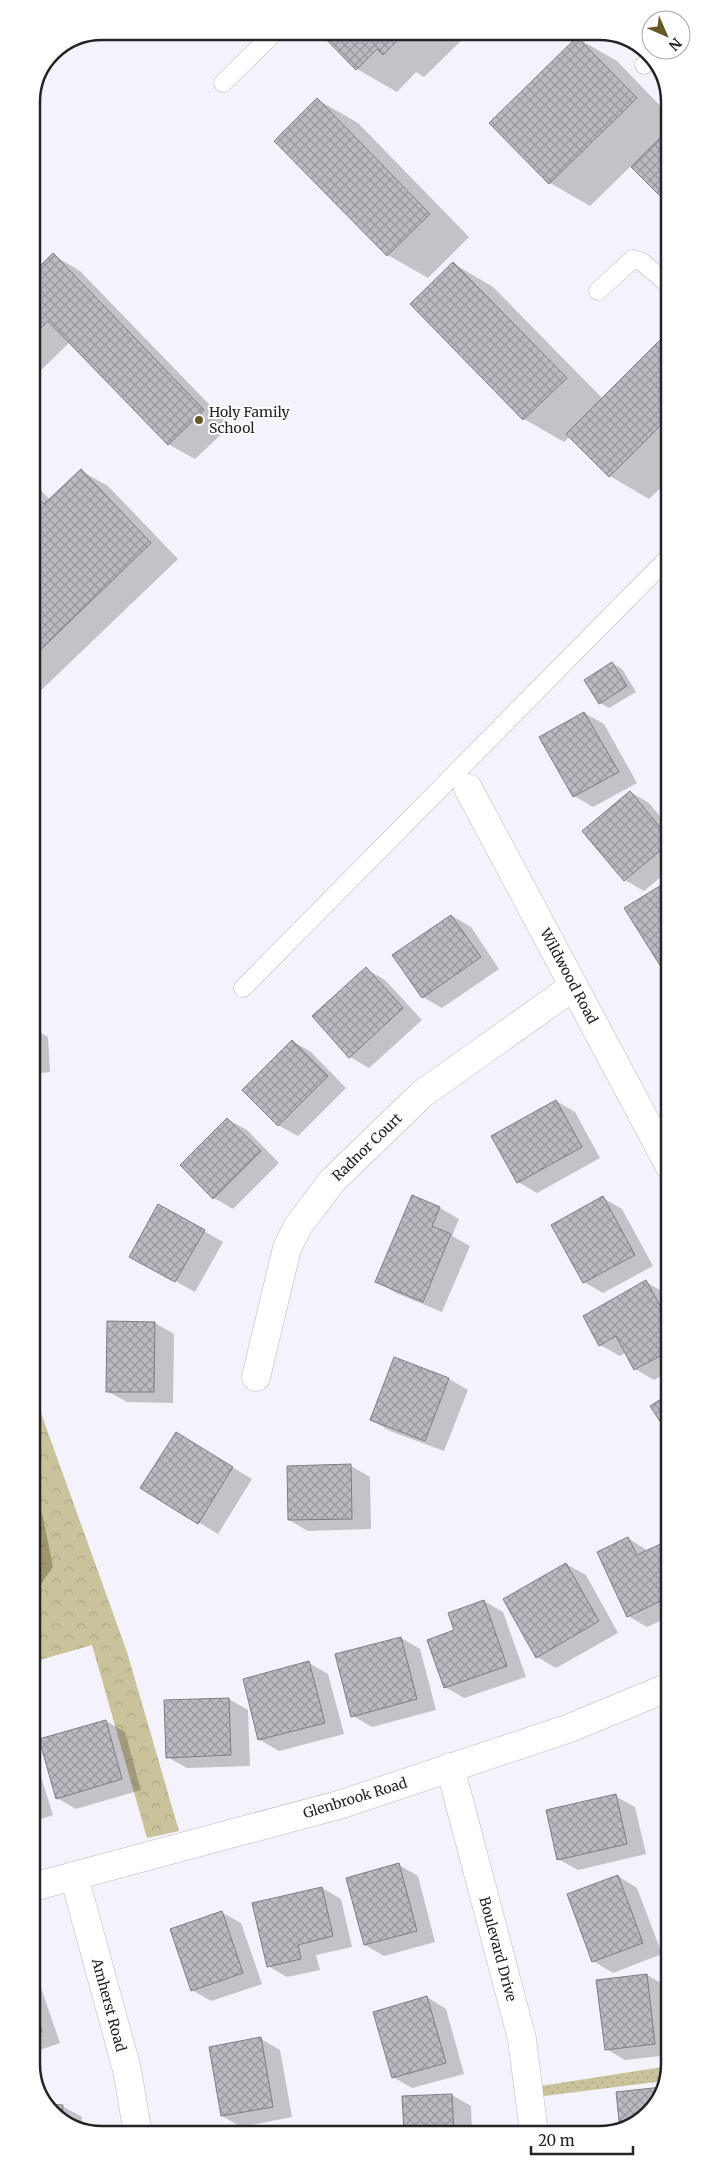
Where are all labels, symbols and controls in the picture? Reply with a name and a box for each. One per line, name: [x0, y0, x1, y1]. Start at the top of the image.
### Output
north arrow: [641, 10, 691, 60]
text: N: [665, 34, 685, 54]
place label: Holy Family School: [209, 403, 291, 437]
marker: Holy Family School: [193, 414, 205, 426]
street label: Wildwood Road: [536, 924, 602, 1027]
street label: Radnor Court: [328, 1109, 406, 1185]
street label: Glenbrook Road: [301, 1773, 410, 1822]
street label: Boulevard Drive: [475, 1895, 521, 2003]
street label: Amherst Road: [88, 1955, 130, 2054]
scale bar: [531, 2124, 634, 2156]
text: 20 m: [538, 2131, 575, 2150]

